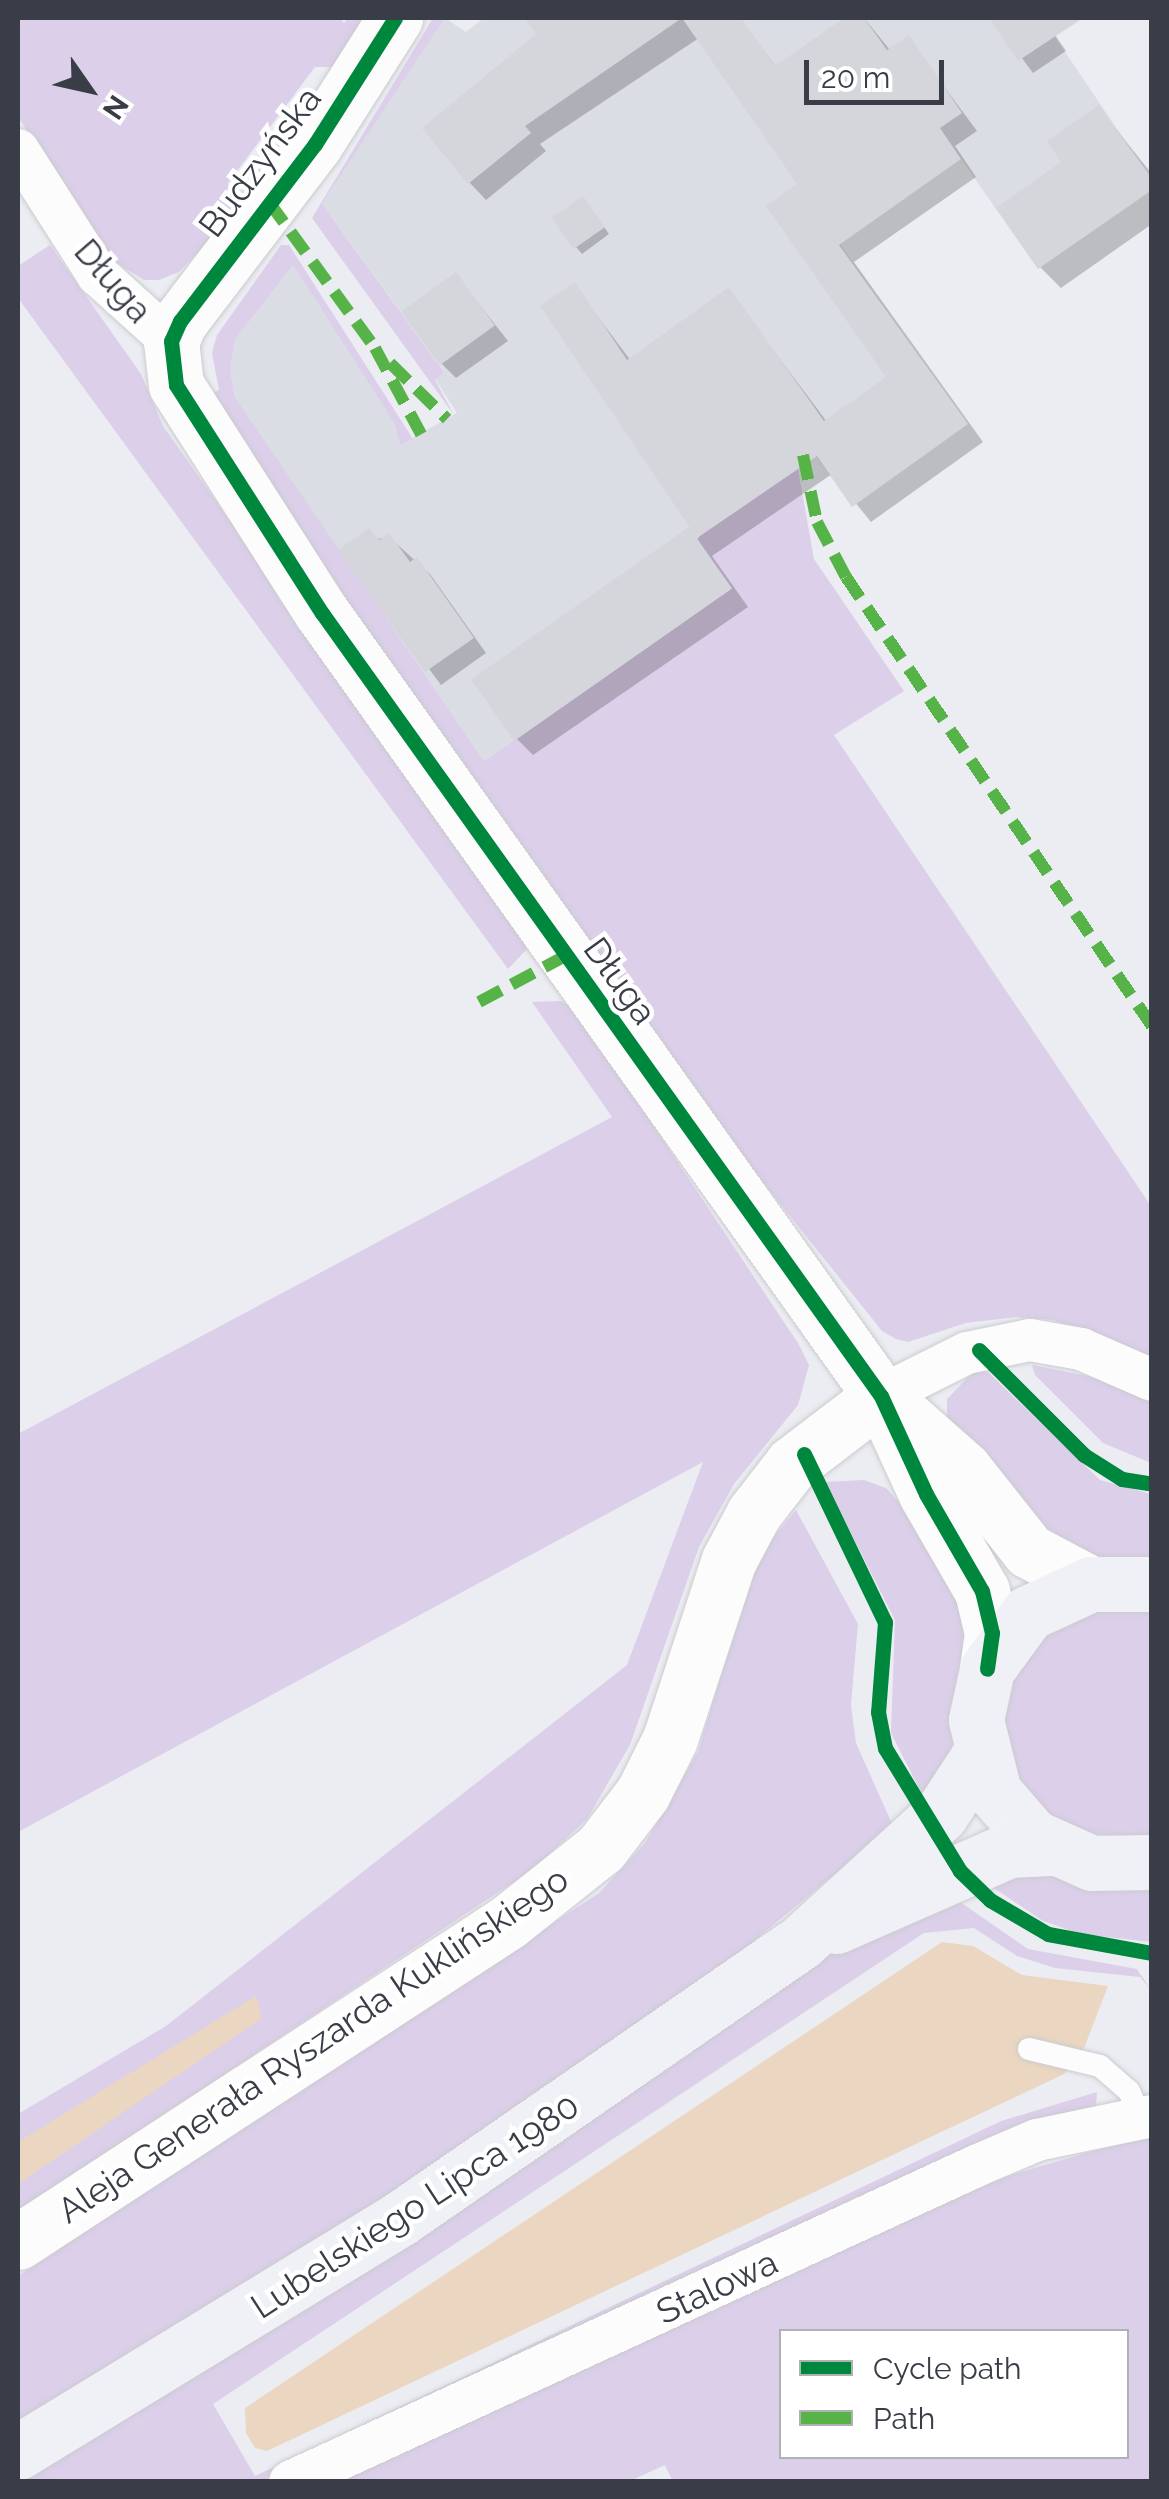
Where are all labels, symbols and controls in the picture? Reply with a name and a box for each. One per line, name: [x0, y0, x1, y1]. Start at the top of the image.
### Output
north arrow: [40, 40, 140, 140]
scale bar: [809, 40, 949, 102]
text: 20 m: [821, 60, 890, 95]
street label: Budzyńska: [190, 79, 330, 245]
text: N: [96, 89, 135, 125]
street label: Długa: [65, 231, 161, 331]
street label: Długa: [575, 930, 665, 1032]
street label: Aleja Generała Ryszarda Kuklińskiego: [50, 1858, 576, 2232]
street label: Lubelskiego Lipca 1980: [243, 2084, 587, 2328]
street label: Stalowa: [650, 2241, 784, 2333]
legend: [779, 2329, 1129, 2459]
text: Cycle path: [873, 2351, 1021, 2386]
text: Path: [873, 2401, 935, 2436]

